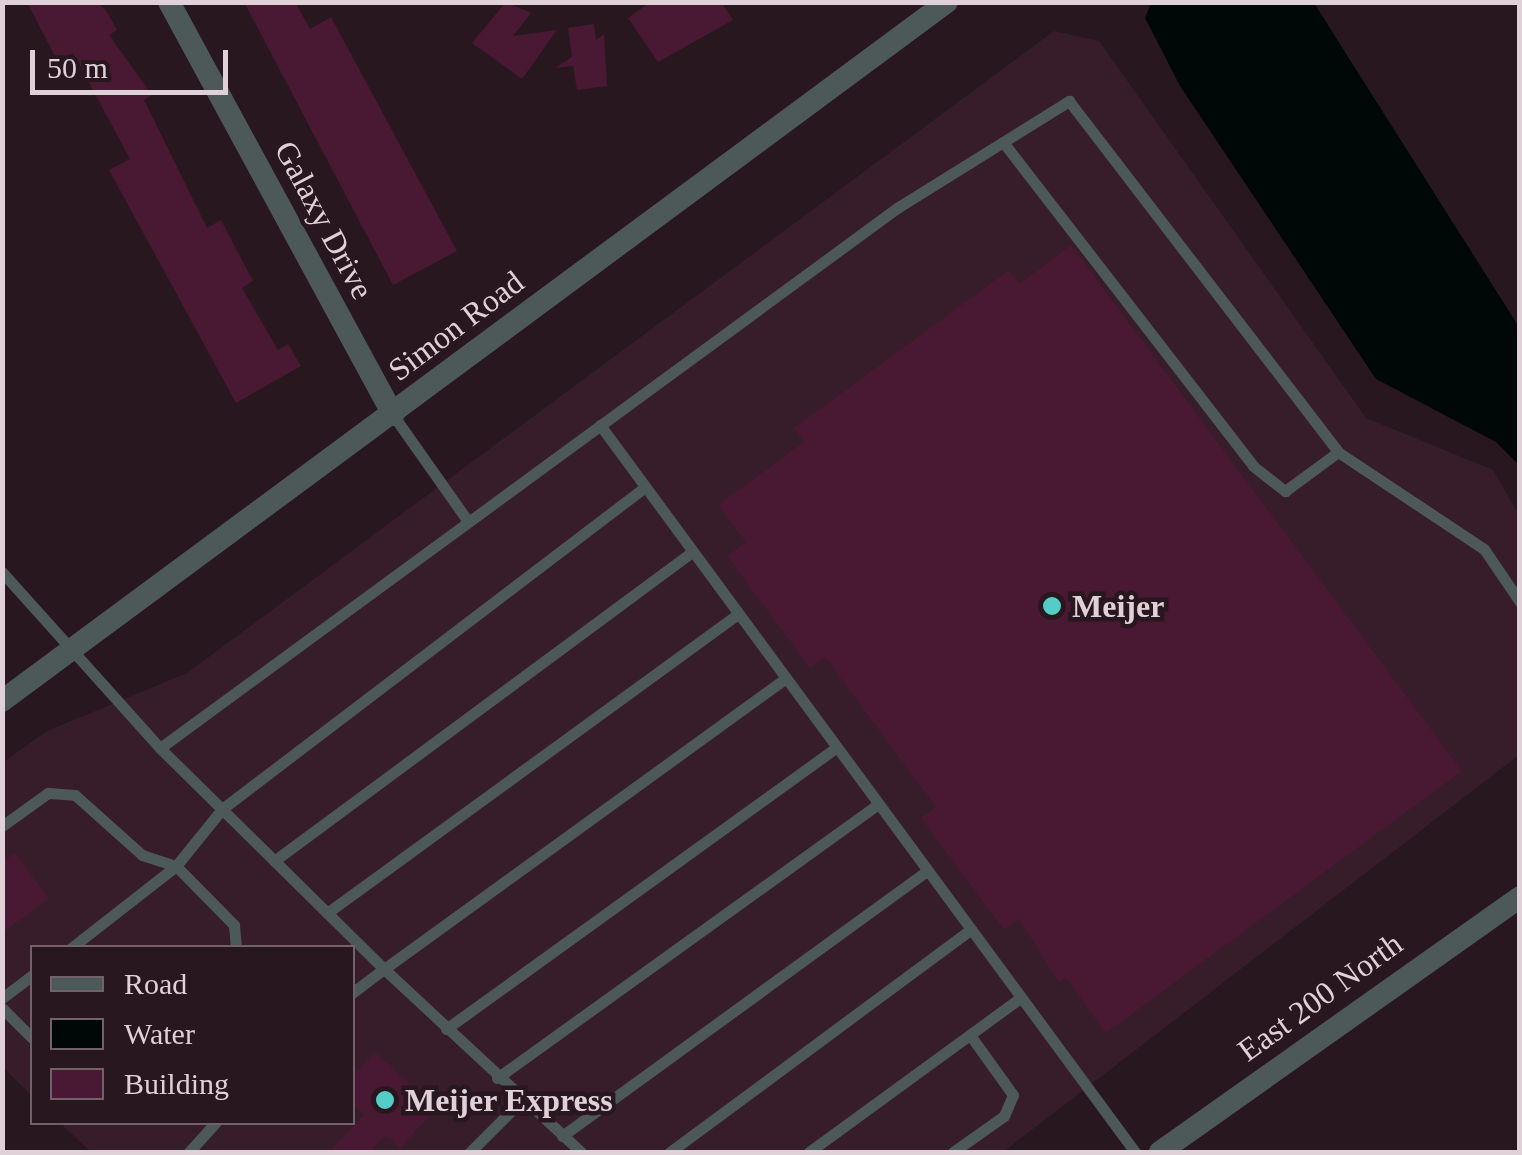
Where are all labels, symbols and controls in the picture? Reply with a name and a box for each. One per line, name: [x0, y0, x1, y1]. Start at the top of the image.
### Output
scale bar: [35, 30, 232, 92]
text: 50 m: [47, 51, 108, 84]
street label: Galaxy Drive: [266, 134, 382, 306]
street label: Simon Road: [381, 263, 531, 389]
place label: Meijer: [1072, 587, 1164, 625]
marker: Meijer: [1041, 595, 1063, 617]
street label: East 200 North: [1230, 925, 1410, 1069]
legend: [30, 945, 355, 1125]
text: Road: [124, 967, 187, 1000]
text: Water: [124, 1017, 195, 1050]
text: Building: [124, 1067, 229, 1100]
place label: Meijer Express: [405, 1081, 613, 1119]
marker: Meijer Express: [374, 1089, 396, 1111]

